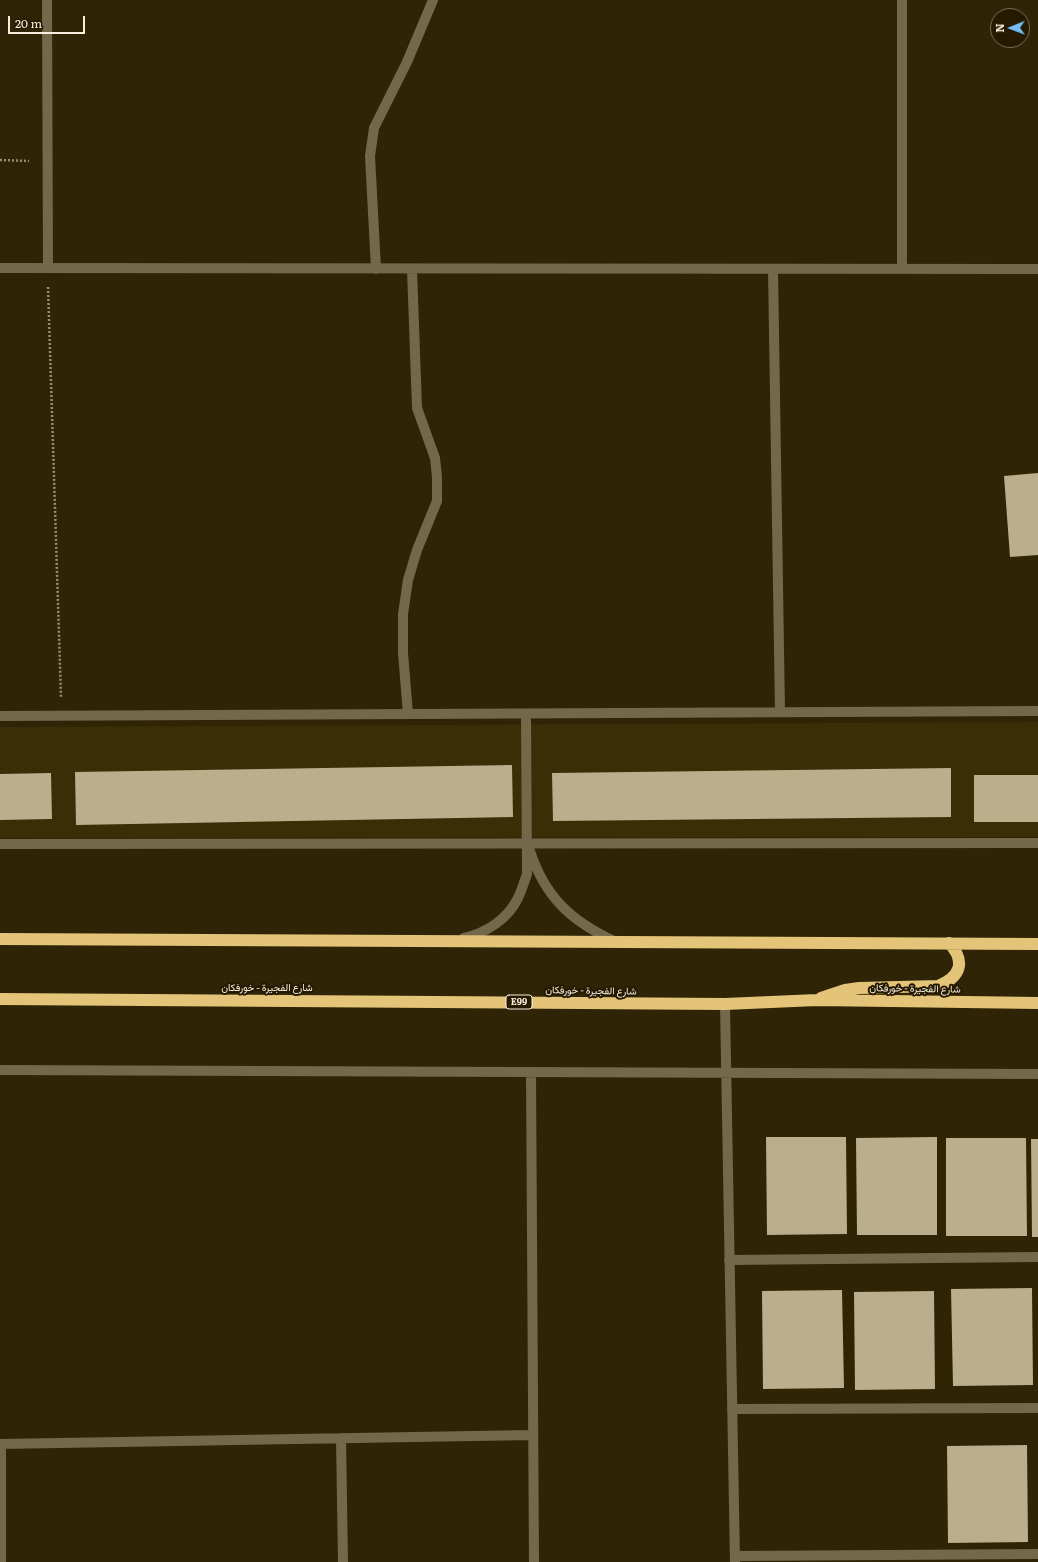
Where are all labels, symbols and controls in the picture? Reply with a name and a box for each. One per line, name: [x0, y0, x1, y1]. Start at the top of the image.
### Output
scale bar: [10, 8, 87, 34]
north arrow: [990, 8, 1030, 48]
text: 20 m: [15, 14, 42, 32]
text: N: [991, 23, 1007, 33]
street label: شارع الفجيرة - خورفكان: [221, 982, 313, 994]
street label: شارع الفجيرة - خورفكان: [869, 982, 961, 996]
street label: شارع الفجيرة - خورفكان: [545, 984, 637, 998]
road number: E99: [506, 995, 532, 1009]

